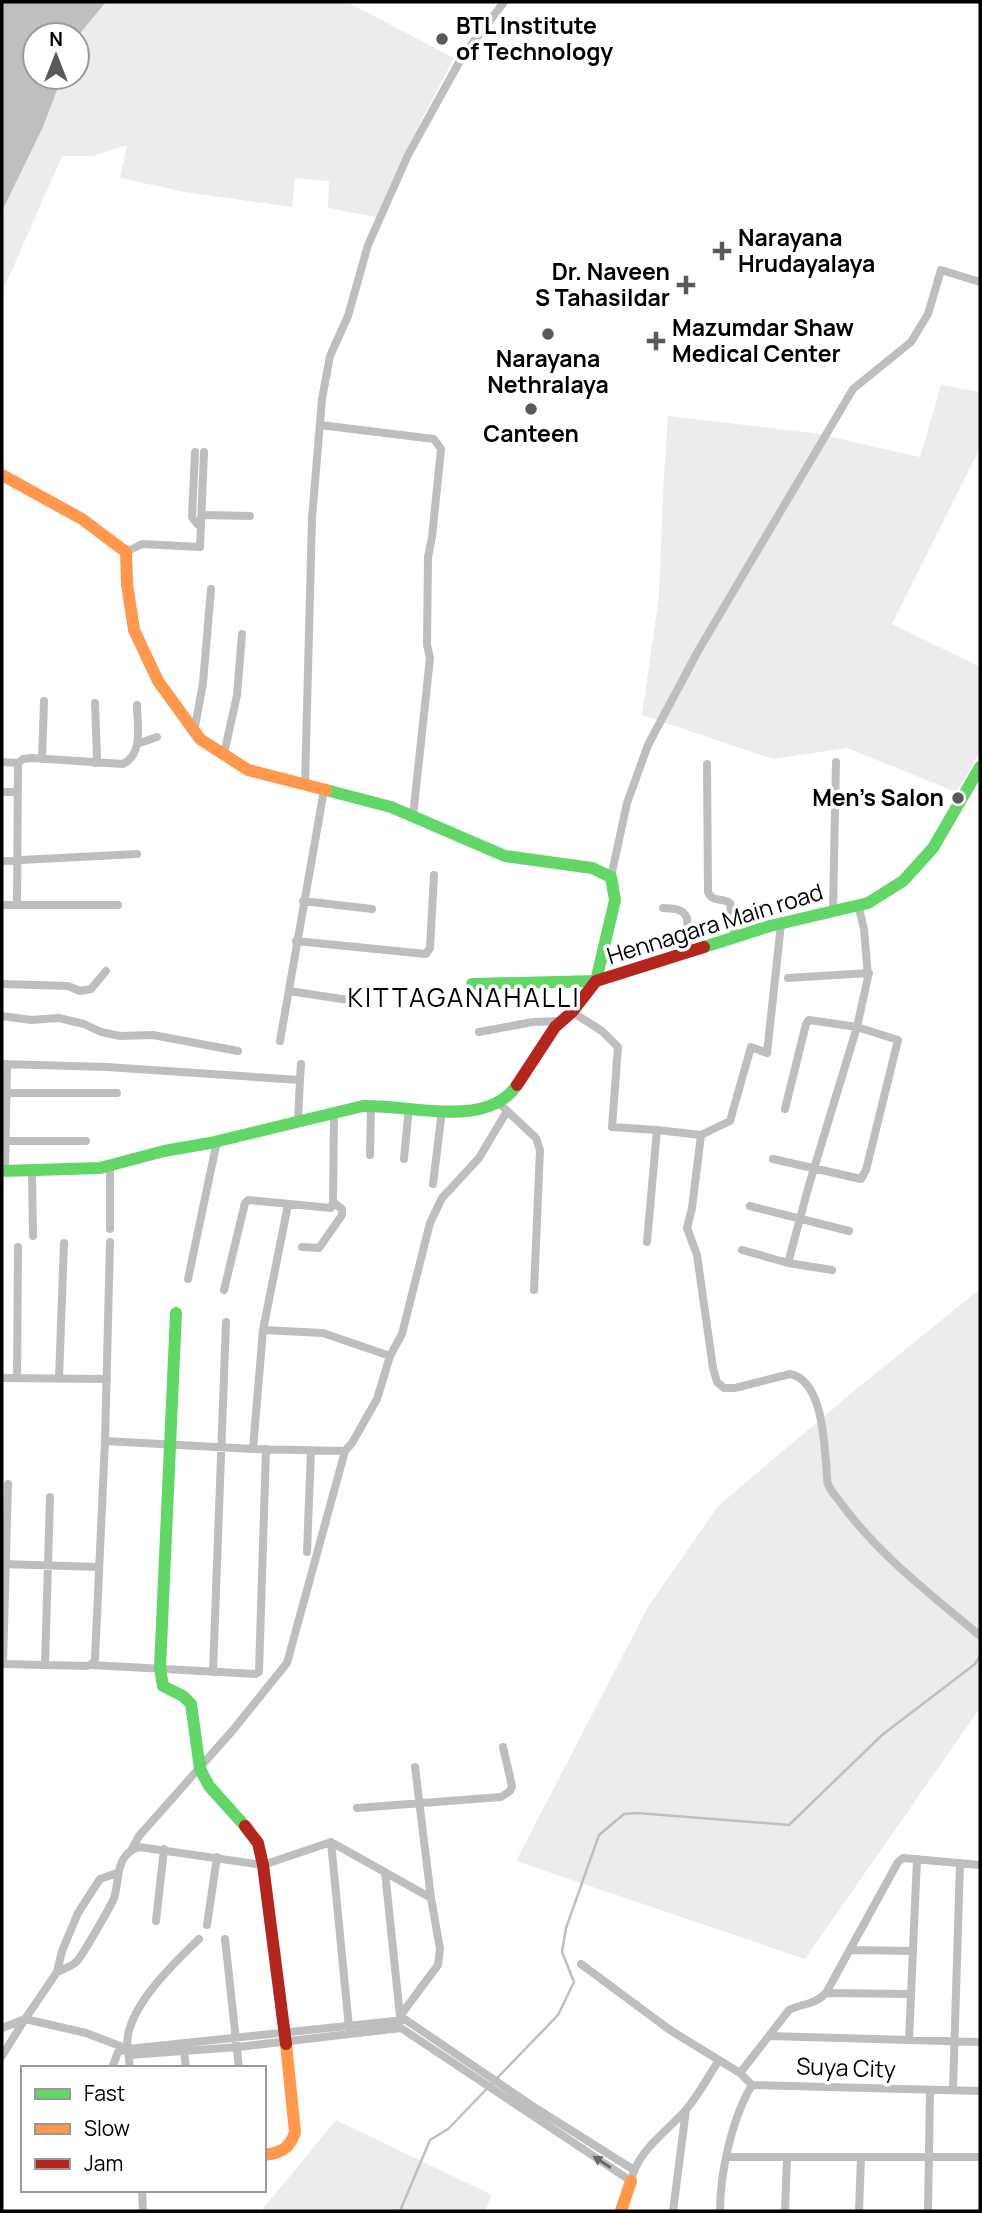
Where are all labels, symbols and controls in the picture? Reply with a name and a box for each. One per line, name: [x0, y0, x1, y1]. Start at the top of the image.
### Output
place label: BTL Institute of Technology: [456, 9, 613, 67]
north arrow: [21, 21, 91, 91]
text: N: [49, 26, 63, 52]
marker: BTL Institute of Technology: [434, 31, 450, 47]
place label: Narayana Hrudayalaya: [738, 221, 875, 279]
marker: Narayana Hrudayalaya: [712, 241, 732, 261]
place label: Dr. Naveen S Tahasildar: [535, 255, 670, 313]
marker: Dr. Naveen S Tahasildar: [676, 275, 696, 295]
place label: Mazumdar Shaw Medical Center: [672, 311, 854, 369]
marker: Narayana Nethralaya: [540, 326, 556, 342]
marker: Mazumdar Shaw Medical Center: [646, 331, 666, 351]
place label: Narayana Nethralaya: [487, 342, 609, 400]
marker: Canteen: [523, 401, 539, 417]
place label: Canteen: [483, 417, 579, 449]
place label: Men's Salon: [812, 781, 944, 813]
marker: Men's Salon: [950, 790, 966, 806]
street label: Hennagara Main road: [603, 875, 827, 971]
district label: KITTAGANAHALLI: [348, 979, 580, 1015]
street label: Suya City: [796, 2049, 896, 2085]
legend: [21, 2066, 266, 2192]
text: Fast: [84, 2079, 125, 2107]
text: Slow: [84, 2114, 130, 2142]
text: Jam: [84, 2149, 123, 2177]
one-way arrow: [593, 2155, 612, 2168]

